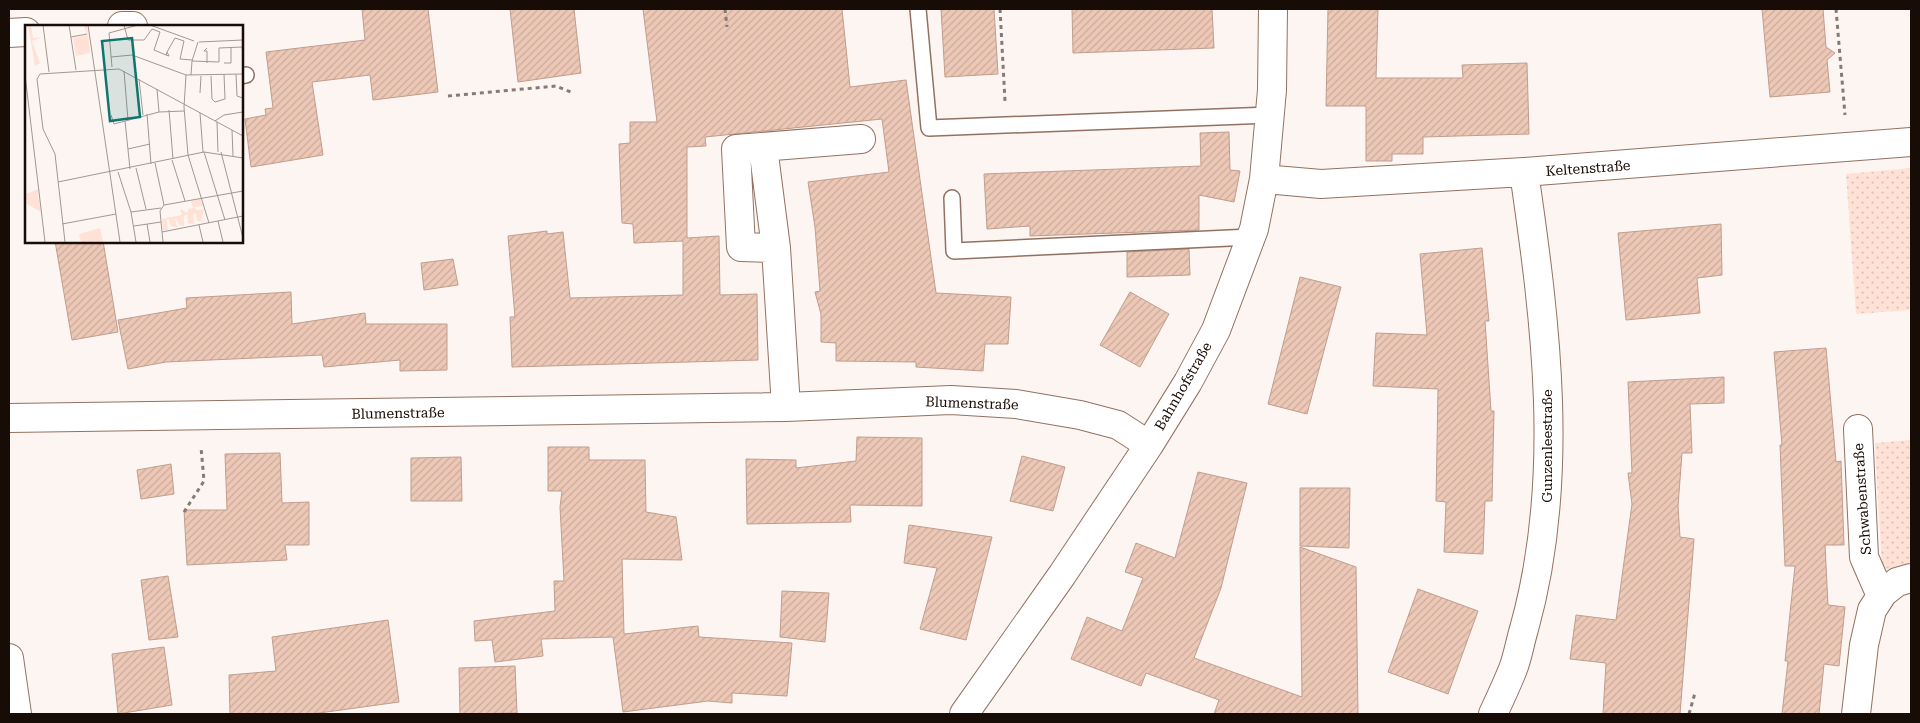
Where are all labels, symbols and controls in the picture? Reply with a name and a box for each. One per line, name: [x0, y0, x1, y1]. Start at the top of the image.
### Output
inset map: [25, 25, 242, 242]
street label: Keltenstraße: [1545, 157, 1631, 179]
street label: Bahnhofstraße: [1151, 339, 1215, 433]
street label: Gunzenleestraße: [1539, 389, 1555, 503]
street label: Blumenstraße: [925, 393, 1019, 413]
street label: Blumenstraße: [351, 404, 445, 422]
street label: Schwabenstraße: [1850, 442, 1874, 555]

